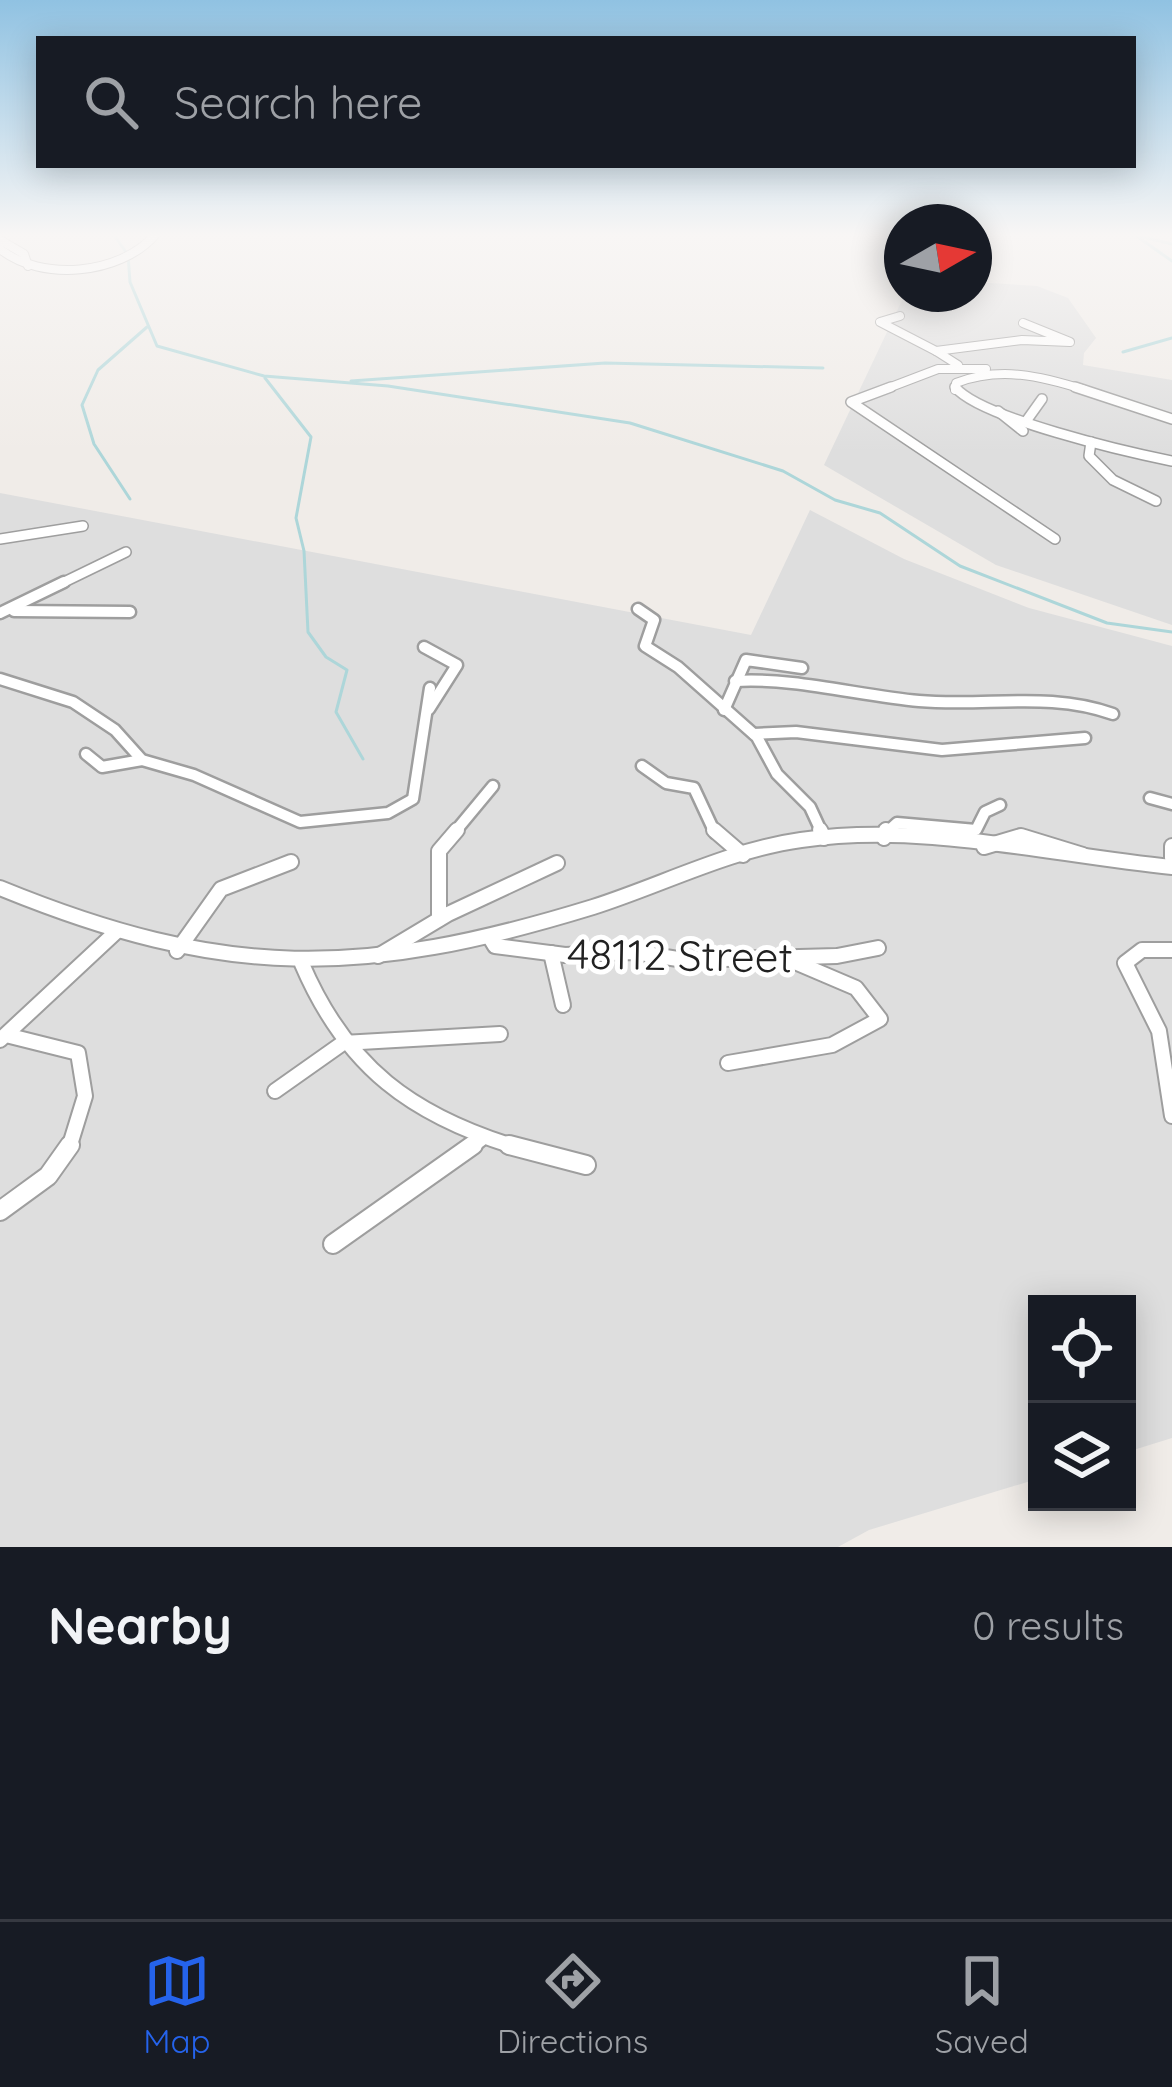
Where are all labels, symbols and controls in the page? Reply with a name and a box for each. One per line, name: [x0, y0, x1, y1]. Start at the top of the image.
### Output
search box: [36, 36, 1136, 168]
icon: search: [78, 69, 144, 135]
text: Search here: [174, 74, 422, 130]
north arrow: [884, 204, 992, 312]
street label: 48112 Street: [567, 927, 793, 983]
map controls: [1028, 1295, 1136, 1511]
button: locate: [1028, 1295, 1136, 1403]
button: layers: [1028, 1403, 1136, 1511]
text: Nearby: [48, 1593, 232, 1657]
text: 0 results: [972, 1601, 1124, 1650]
tab: Map: [143, 1948, 211, 2061]
tab: Directions: [497, 1948, 648, 2061]
tab: Saved: [935, 1948, 1029, 2061]

